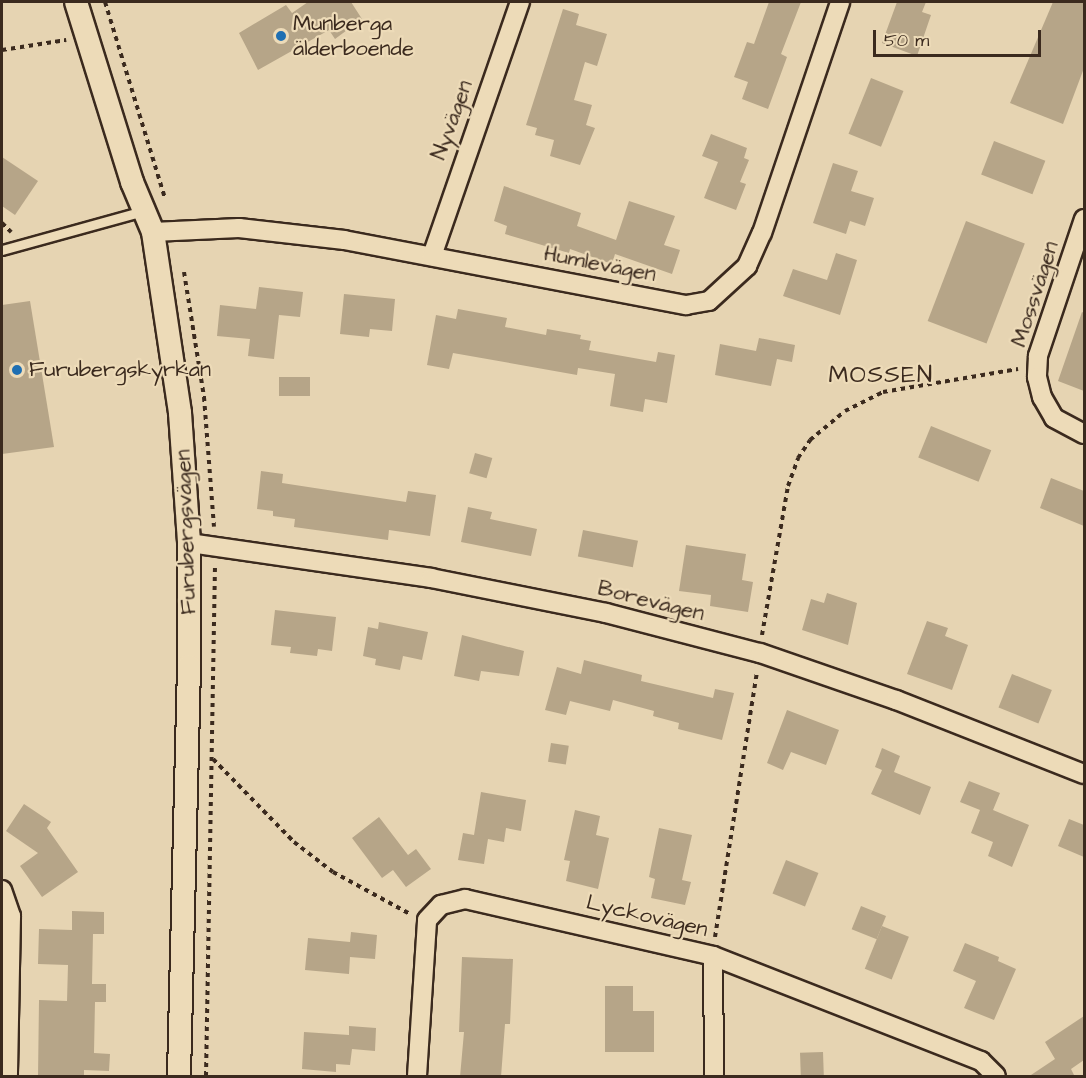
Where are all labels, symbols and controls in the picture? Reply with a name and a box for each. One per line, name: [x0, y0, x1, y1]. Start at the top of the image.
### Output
place label: Munberga älderboende: [293, 10, 414, 62]
scale bar: [876, 18, 1044, 56]
text: 50 m: [884, 28, 929, 53]
marker: Munberga älderboende: [274, 29, 288, 43]
street label: Nyvägen: [425, 77, 479, 163]
street label: Mossvägen: [1006, 238, 1064, 350]
street label: Humlevägen: [542, 240, 658, 288]
place label: Furubergskyrkan: [29, 357, 211, 383]
district label: MOSSEN: [828, 362, 934, 390]
marker: Furubergskyrkan: [10, 363, 24, 377]
street label: Furubergsvägen: [170, 449, 202, 615]
street label: Borevägen: [595, 575, 707, 627]
street label: Lyckovägen: [584, 889, 710, 943]

